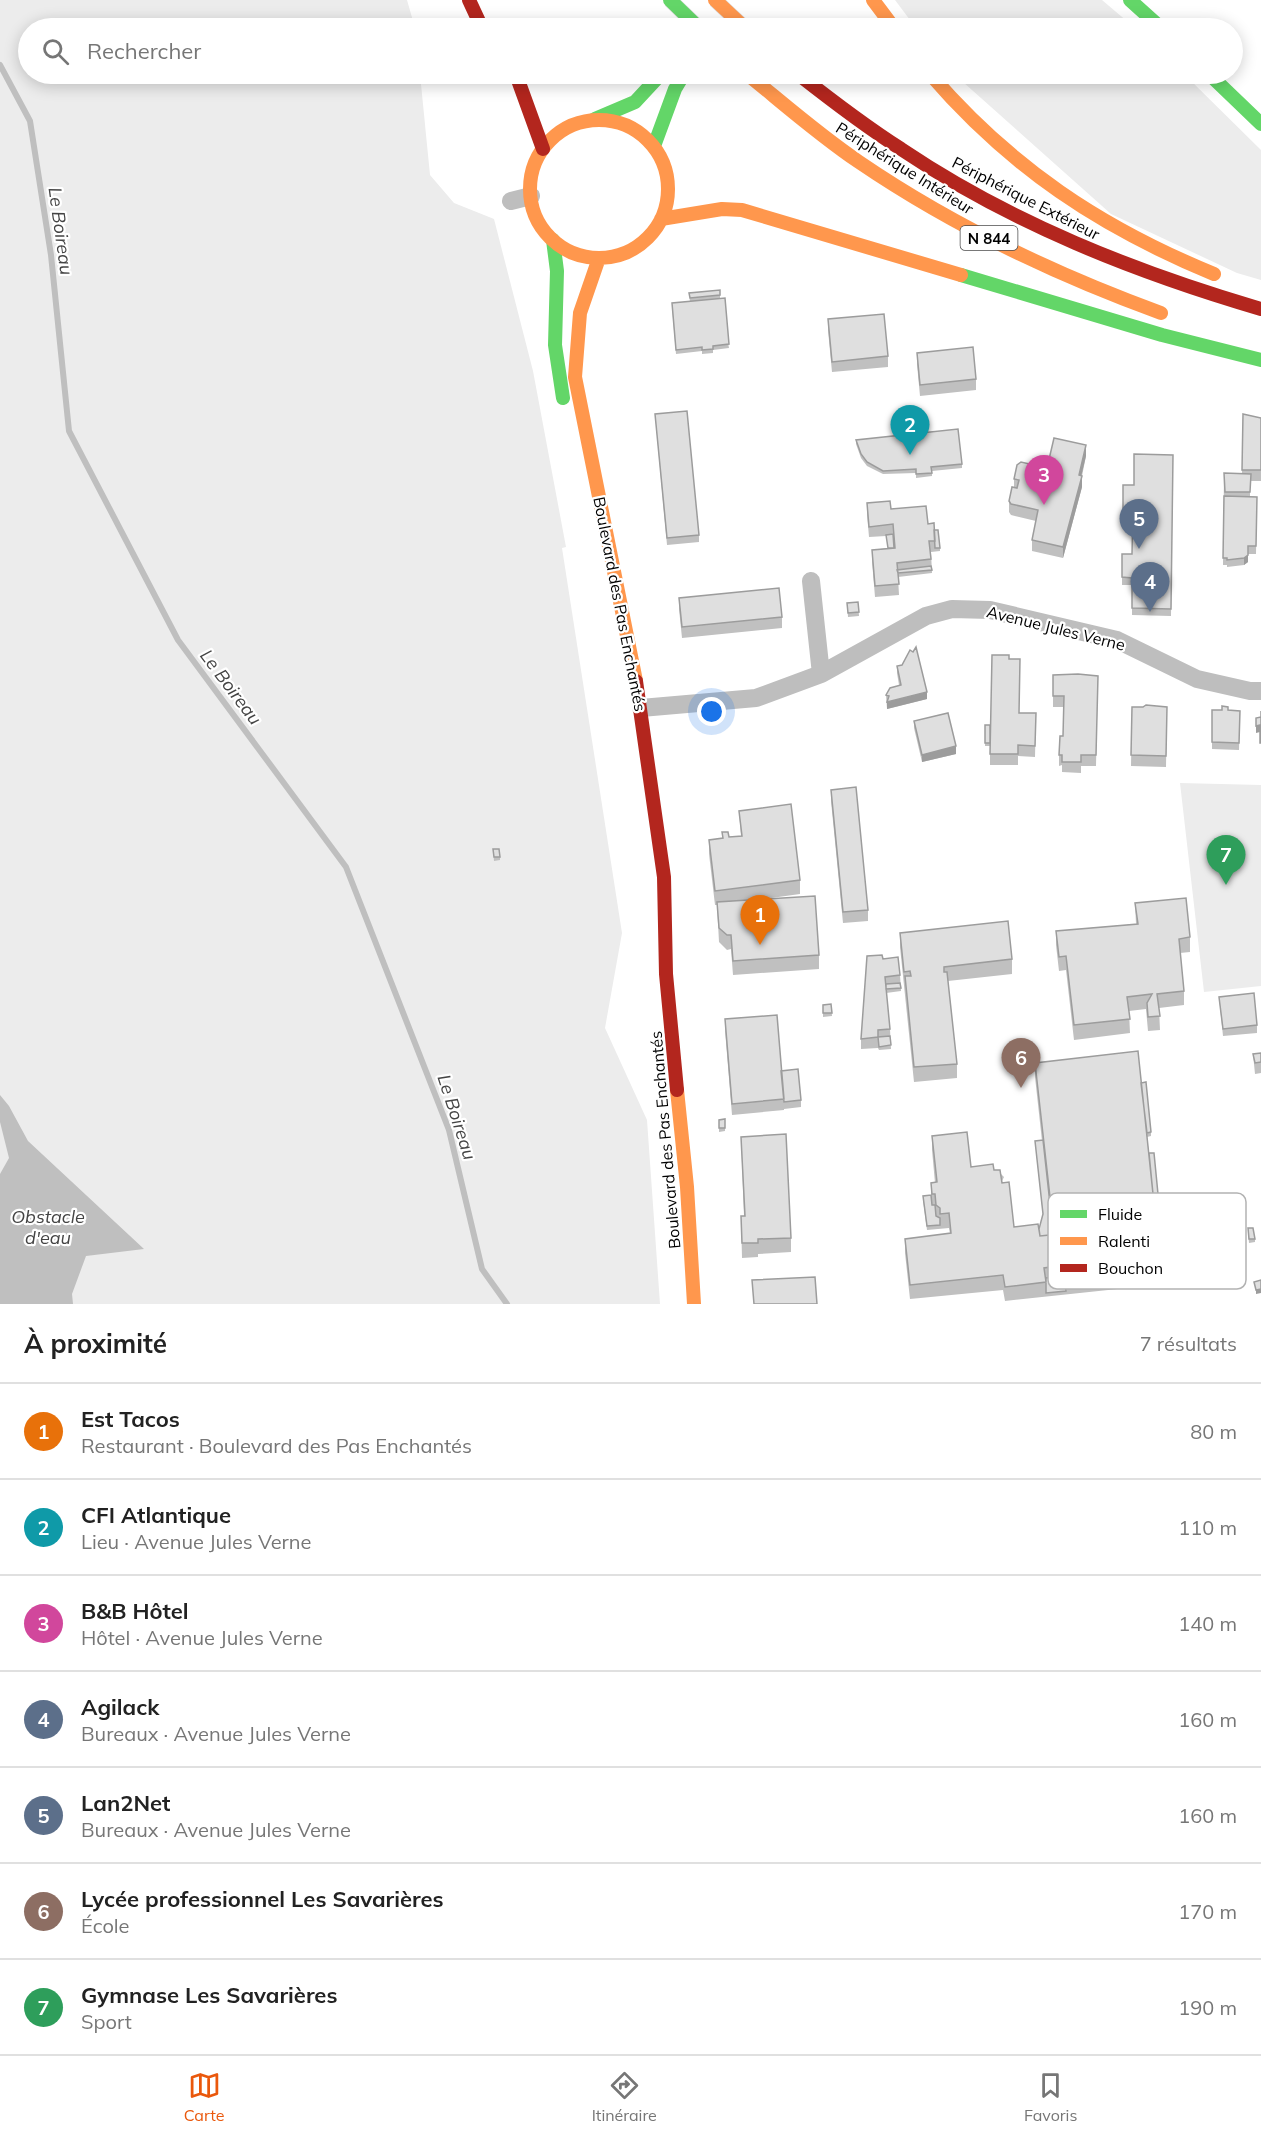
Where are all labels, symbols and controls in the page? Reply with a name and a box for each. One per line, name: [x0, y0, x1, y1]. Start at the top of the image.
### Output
search box: [18, 18, 1243, 84]
icon: search: [39, 35, 72, 68]
text: Rechercher: [87, 37, 201, 65]
street label: Périphérique Intérieur: [832, 118, 978, 219]
street label: Périphérique Extérieur: [949, 152, 1103, 244]
water label: Le Boireau: [43, 186, 79, 276]
road number: N 844: [960, 226, 1018, 250]
pin: 2: [890, 406, 930, 455]
pin: 3: [1024, 456, 1064, 505]
street label: Boulevard des Pas Enchantés: [589, 495, 651, 713]
pin: 5: [1120, 500, 1158, 549]
pin: 4: [1130, 562, 1170, 612]
street label: Avenue Jules Verne: [985, 601, 1127, 655]
water label: Le Boireau: [195, 645, 267, 729]
your location: [697, 697, 726, 726]
pin: 7: [1206, 836, 1246, 885]
pin: 1: [740, 896, 780, 945]
street label: Boulevard des Pas Enchantés: [646, 1030, 684, 1250]
pin: 6: [1002, 1038, 1040, 1088]
water label: Le Boireau: [432, 1071, 482, 1163]
legend: [1048, 1193, 1246, 1289]
text: Fluide: [1098, 1204, 1142, 1224]
water label: Obstacle d'eau: [11, 1205, 85, 1249]
text: Ralenti: [1098, 1231, 1150, 1251]
text: Bouchon: [1098, 1258, 1163, 1278]
text: À proximité: [24, 1327, 167, 1360]
text: 7 résultats: [1140, 1331, 1237, 1356]
text: Est Tacos: [81, 1405, 180, 1433]
text: 1: [38, 1419, 50, 1444]
text: 80 m: [1190, 1419, 1237, 1444]
text: Restaurant · Boulevard des Pas Enchantés: [81, 1433, 472, 1458]
text: CFI Atlantique: [81, 1501, 231, 1529]
text: 2: [38, 1515, 50, 1540]
text: 110 m: [1178, 1515, 1237, 1540]
text: Lieu · Avenue Jules Verne: [81, 1529, 311, 1554]
text: B&B Hôtel: [81, 1597, 189, 1625]
text: 3: [38, 1611, 50, 1636]
text: 140 m: [1178, 1611, 1237, 1636]
text: Hôtel · Avenue Jules Verne: [81, 1625, 323, 1650]
text: Agilack: [81, 1693, 159, 1721]
text: 4: [38, 1707, 50, 1732]
text: 160 m: [1178, 1707, 1237, 1732]
text: Bureaux · Avenue Jules Verne: [81, 1721, 351, 1746]
text: Lan2Net: [81, 1789, 170, 1817]
text: 5: [38, 1803, 50, 1828]
text: 160 m: [1178, 1803, 1237, 1828]
text: Bureaux · Avenue Jules Verne: [81, 1817, 351, 1842]
text: Lycée professionnel Les Savarières: [81, 1885, 444, 1913]
text: 6: [38, 1899, 50, 1924]
text: 170 m: [1178, 1899, 1237, 1924]
text: École: [81, 1913, 129, 1938]
text: Gymnase Les Savarières: [81, 1981, 337, 2009]
text: 7: [38, 1995, 50, 2020]
text: 190 m: [1178, 1995, 1237, 2020]
text: Sport: [81, 2009, 132, 2034]
tab: Carte: [184, 2069, 224, 2125]
tab: Itinéraire: [592, 2069, 657, 2125]
tab: Favoris: [1024, 2069, 1077, 2125]

